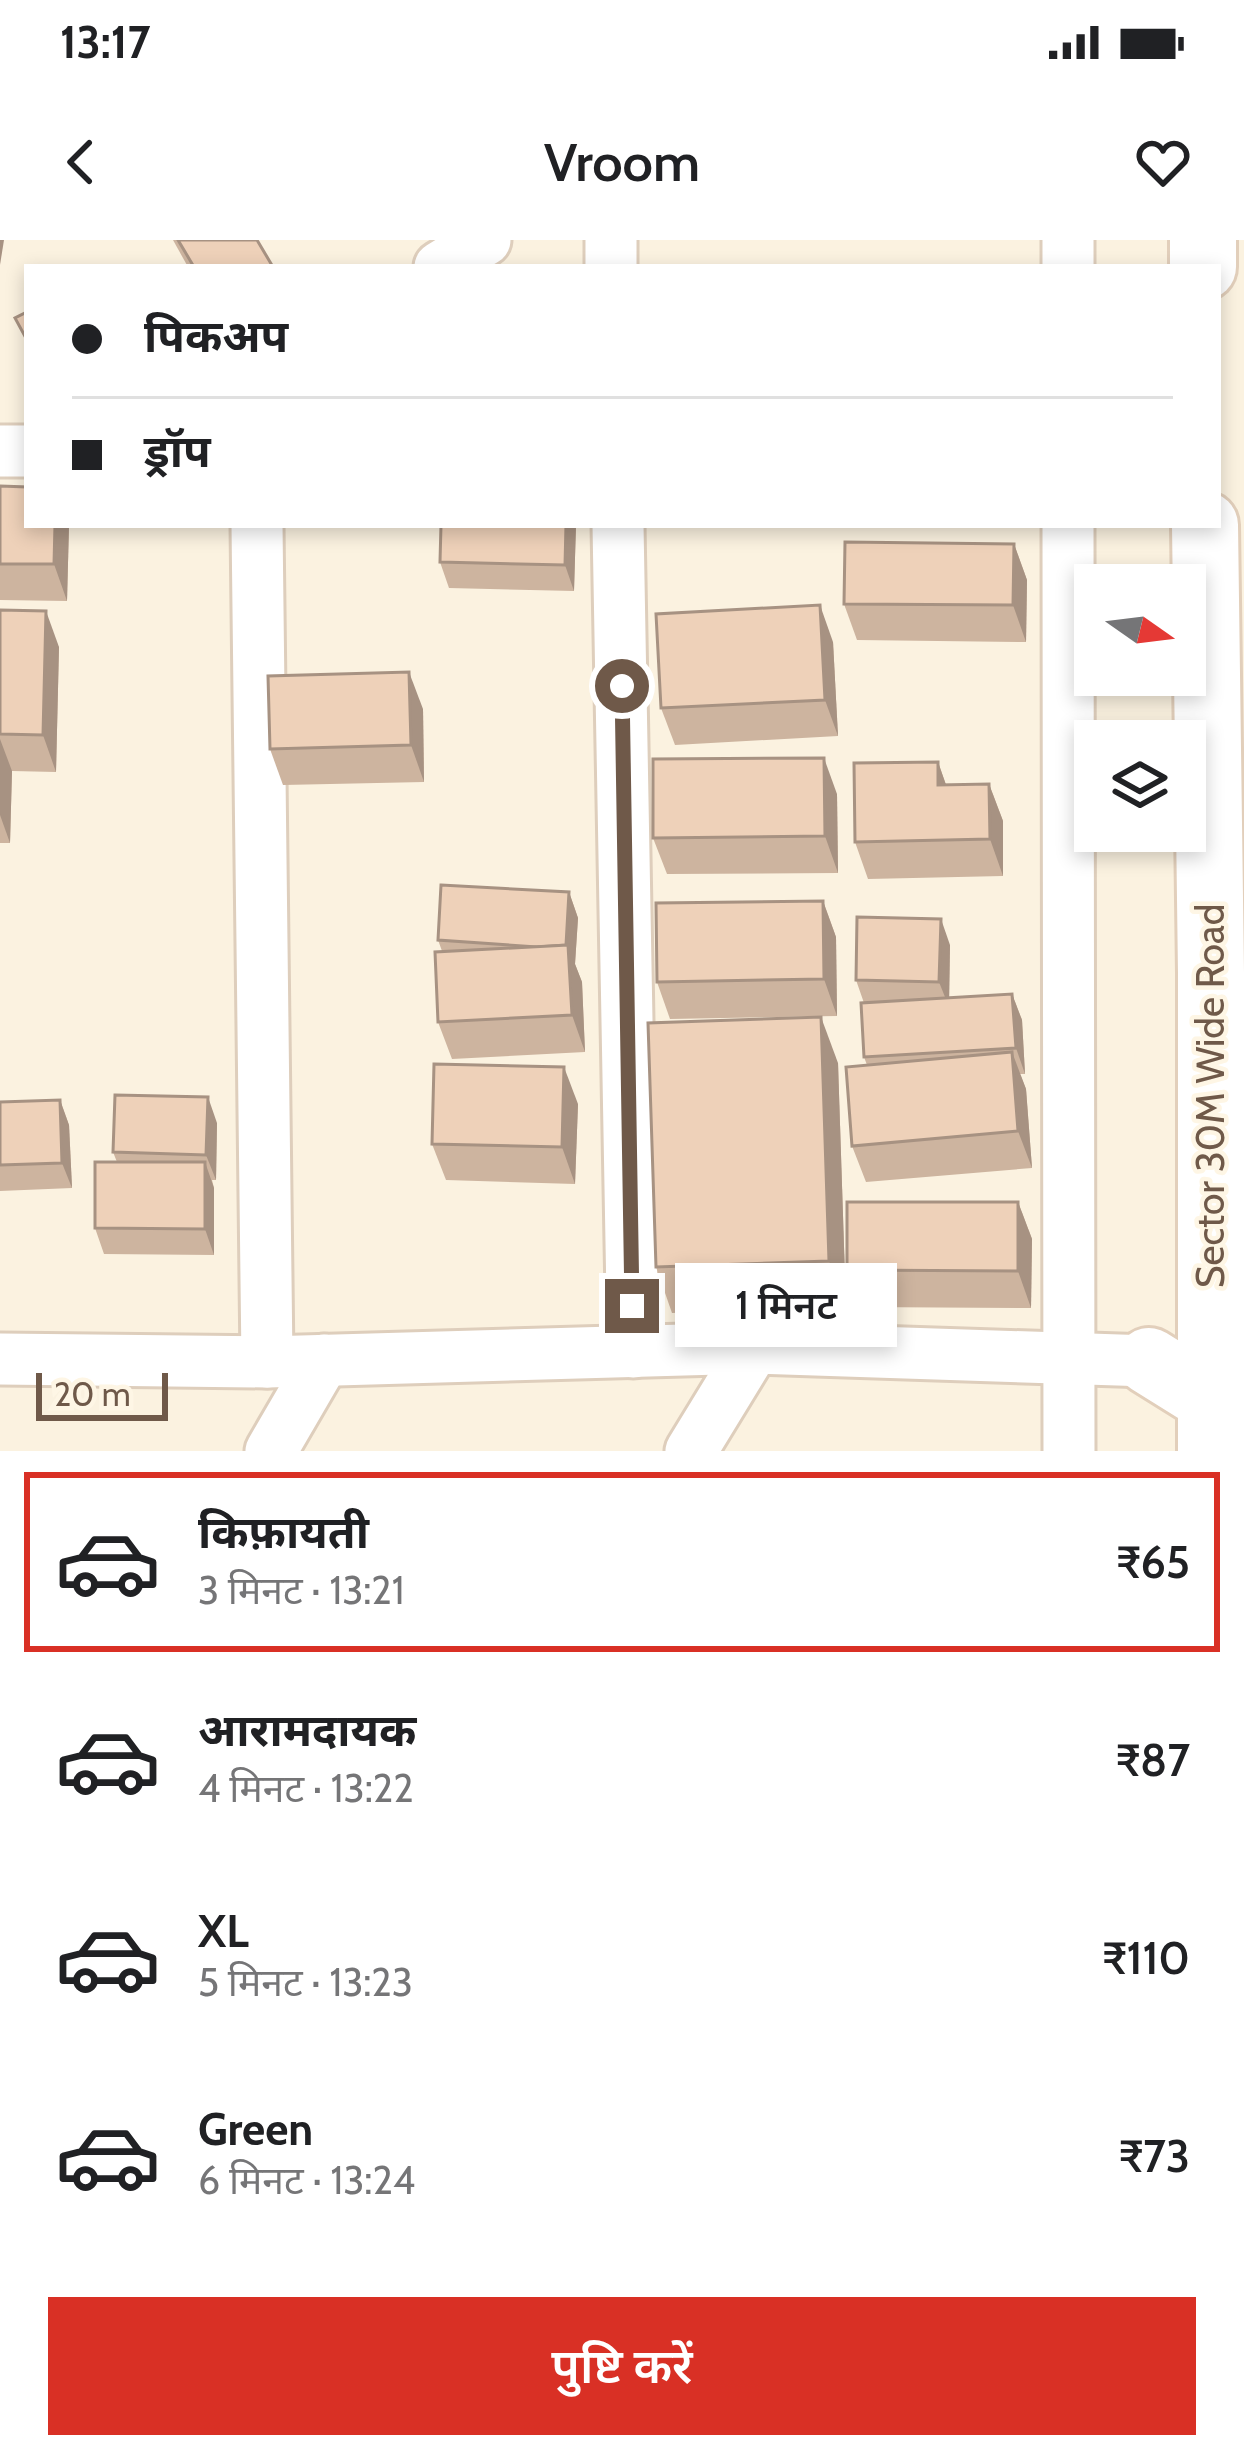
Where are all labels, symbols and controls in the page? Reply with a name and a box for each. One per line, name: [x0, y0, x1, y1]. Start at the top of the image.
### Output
text: 13:17: [60, 15, 150, 69]
icon: back: [48, 129, 114, 195]
text: Vroom: [544, 129, 700, 195]
icon: heart: [1130, 129, 1196, 195]
text: पिकअप: [144, 309, 288, 363]
text: ड्रॉप: [144, 424, 211, 478]
north arrow: [1074, 564, 1206, 696]
map controls: [1074, 564, 1206, 852]
route start: [595, 659, 649, 713]
button: layers: [1074, 720, 1206, 852]
street label: Sector 30M Wide Road: [1186, 904, 1234, 1288]
callout: 1 मिनट: [674, 1264, 896, 1348]
route end: [605, 1279, 659, 1333]
text: 1 मिनट: [735, 1281, 837, 1329]
scale bar: [36, 1367, 168, 1420]
text: 20 m: [54, 1374, 131, 1414]
text: किफ़ायती: [198, 1505, 369, 1559]
icon: car: [54, 1508, 162, 1616]
text: ₹65: [1116, 1535, 1190, 1589]
text: 3 मिनट · 13:21: [198, 1566, 405, 1614]
text: आरामदायक: [198, 1703, 416, 1757]
icon: car: [54, 1706, 162, 1814]
text: ₹87: [1116, 1733, 1190, 1787]
text: 4 मिनट · 13:22: [198, 1764, 414, 1812]
icon: car: [54, 1904, 162, 2012]
text: XL: [198, 1904, 249, 1958]
text: ₹110: [1102, 1931, 1190, 1985]
text: 5 मिनट · 13:23: [198, 1958, 413, 2006]
icon: car: [54, 2102, 162, 2210]
text: Green: [198, 2102, 313, 2156]
text: ₹73: [1119, 2129, 1190, 2183]
text: 6 मिनट · 13:24: [198, 2156, 415, 2204]
button: पुष्टि करें: [48, 2297, 1196, 2435]

